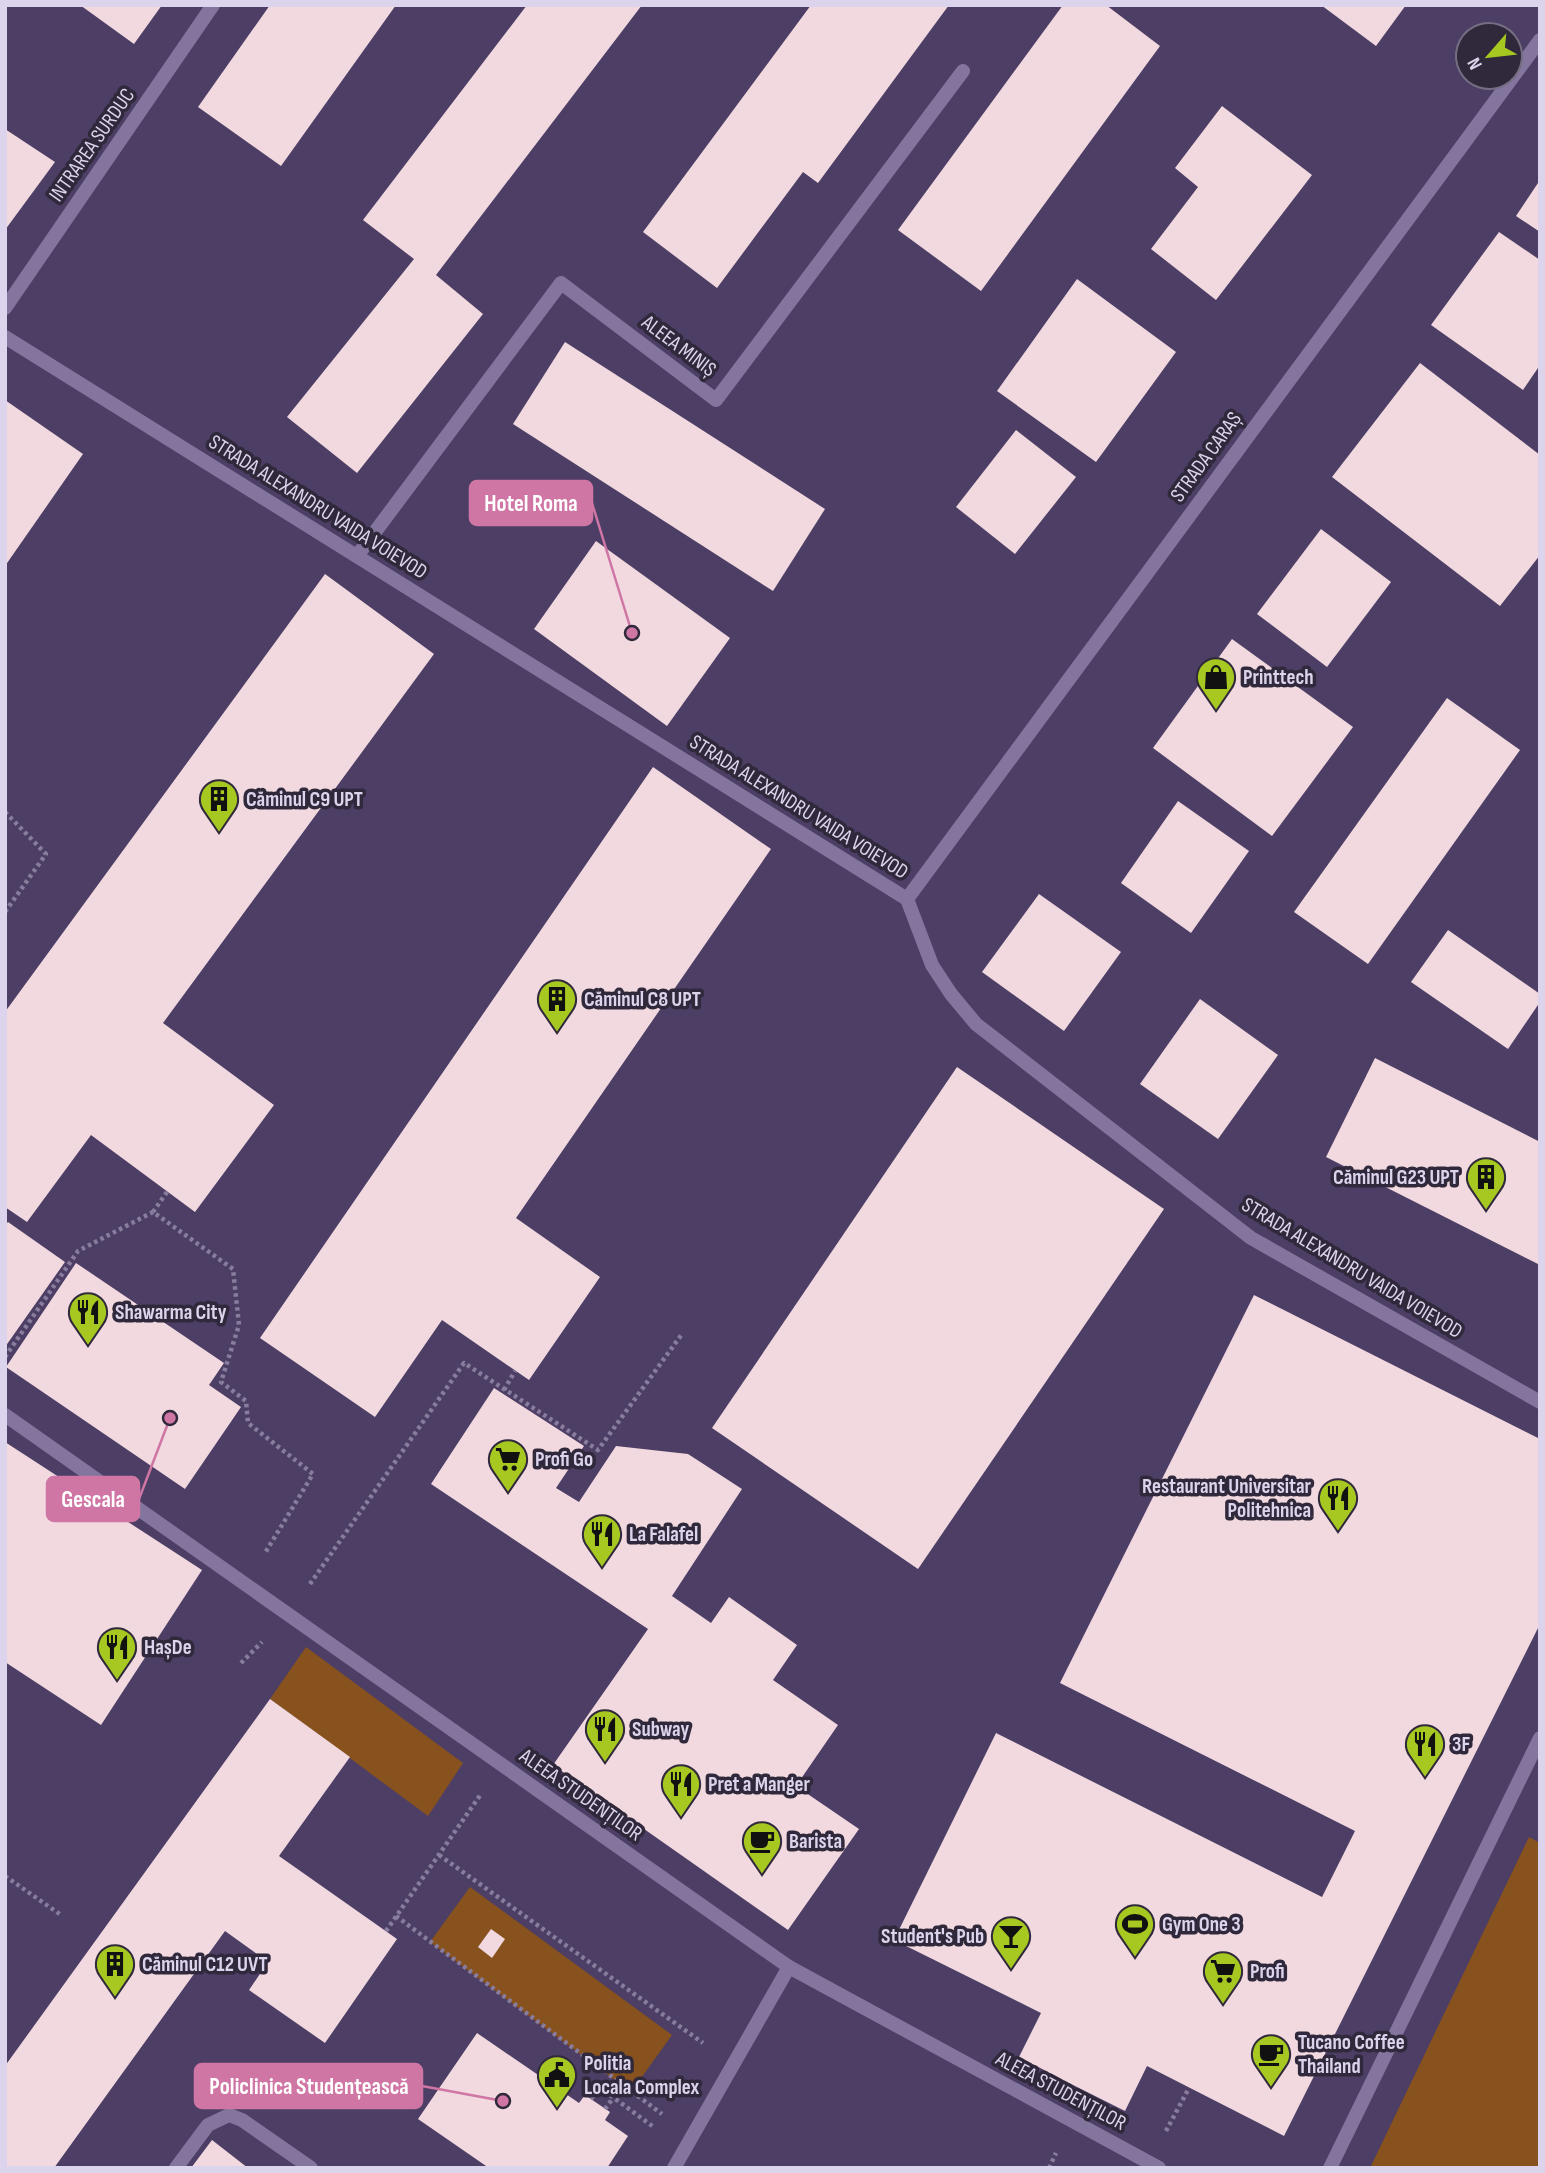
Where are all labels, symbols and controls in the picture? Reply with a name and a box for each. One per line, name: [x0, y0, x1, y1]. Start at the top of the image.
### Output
north arrow: [1454, 21, 1524, 91]
text: N: [1463, 53, 1488, 73]
street label: INTRAREA SURDUC: [44, 84, 140, 206]
street label: ALEEA MINIȘ: [636, 309, 721, 382]
street label: STRADA CARAȘ: [1165, 407, 1247, 507]
street label: STRADA ALEXANDRU VAIDA VOIEVOD: [204, 429, 432, 585]
callout: Hotel Roma: [470, 481, 592, 525]
text: Hotel Roma: [484, 490, 578, 518]
shop icon: Printtech: [1195, 656, 1237, 711]
place label: Printtech: [1243, 665, 1314, 690]
street label: STRADA ALEXANDRU VAIDA VOIEVOD: [685, 729, 913, 885]
building icon: Căminul C9 UPT: [198, 778, 240, 833]
place label: Căminul C9 UPT: [246, 787, 363, 812]
building icon: Căminul C8 UPT: [536, 978, 578, 1033]
place label: Căminul C8 UPT: [584, 987, 701, 1012]
building icon: Căminul G23 UPT: [1465, 1156, 1507, 1211]
place label: Căminul G23 UPT: [1333, 1165, 1459, 1190]
street label: STRADA ALEXANDRU VAIDA VOIEVOD: [1237, 1192, 1467, 1344]
restaurant icon: Shawarma City: [67, 1291, 109, 1346]
place label: Shawarma City: [115, 1300, 227, 1325]
supermarket icon: Profi Go: [487, 1438, 529, 1493]
place label: Profi Go: [535, 1447, 593, 1472]
place label: Restaurant Universitar Politehnica: [1142, 1474, 1312, 1523]
callout: Gescala: [47, 1477, 139, 1521]
restaurant icon: Restaurant Universitar Politehnica: [1317, 1477, 1359, 1532]
text: Gescala: [61, 1486, 125, 1514]
restaurant icon: La Falafel: [581, 1513, 623, 1568]
place label: La Falafel: [629, 1522, 698, 1547]
restaurant icon: HașDe: [96, 1626, 138, 1681]
place label: HașDe: [144, 1635, 192, 1660]
restaurant icon: Subway: [584, 1708, 626, 1763]
place label: Subway: [632, 1717, 690, 1742]
restaurant icon: 3F: [1404, 1723, 1446, 1778]
place label: 3F: [1452, 1732, 1470, 1757]
street label: ALEEA STUDENȚILOR: [514, 1743, 647, 1847]
restaurant icon: Pret a Manger: [660, 1763, 702, 1818]
place label: Pret a Manger: [708, 1772, 811, 1797]
cafe icon: Barista: [741, 1820, 783, 1875]
place label: Barista: [789, 1829, 842, 1854]
sports icon: Gym One 3: [1114, 1903, 1156, 1958]
place label: Gym One 3: [1162, 1912, 1241, 1937]
bar icon: Student's Pub: [990, 1915, 1032, 1970]
place label: Student's Pub: [881, 1924, 984, 1949]
building icon: Căminul C12 UVT: [94, 1943, 136, 1998]
supermarket icon: Profi: [1202, 1950, 1244, 2005]
place label: Căminul C12 UVT: [142, 1952, 268, 1977]
place label: Profi: [1250, 1959, 1285, 1984]
place label: Tucano Coffee Thailand: [1298, 2030, 1405, 2079]
cafe icon: Tucano Coffee Thailand: [1250, 2033, 1292, 2088]
street label: ALEEA STUDENȚILOR: [991, 2046, 1131, 2136]
place label: Politia Locala Complex: [584, 2051, 699, 2100]
public building icon: Politia Locala Complex: [536, 2054, 578, 2109]
callout: Policlinica Studențească: [195, 2064, 422, 2108]
text: Policlinica Studențească: [209, 2073, 409, 2101]

